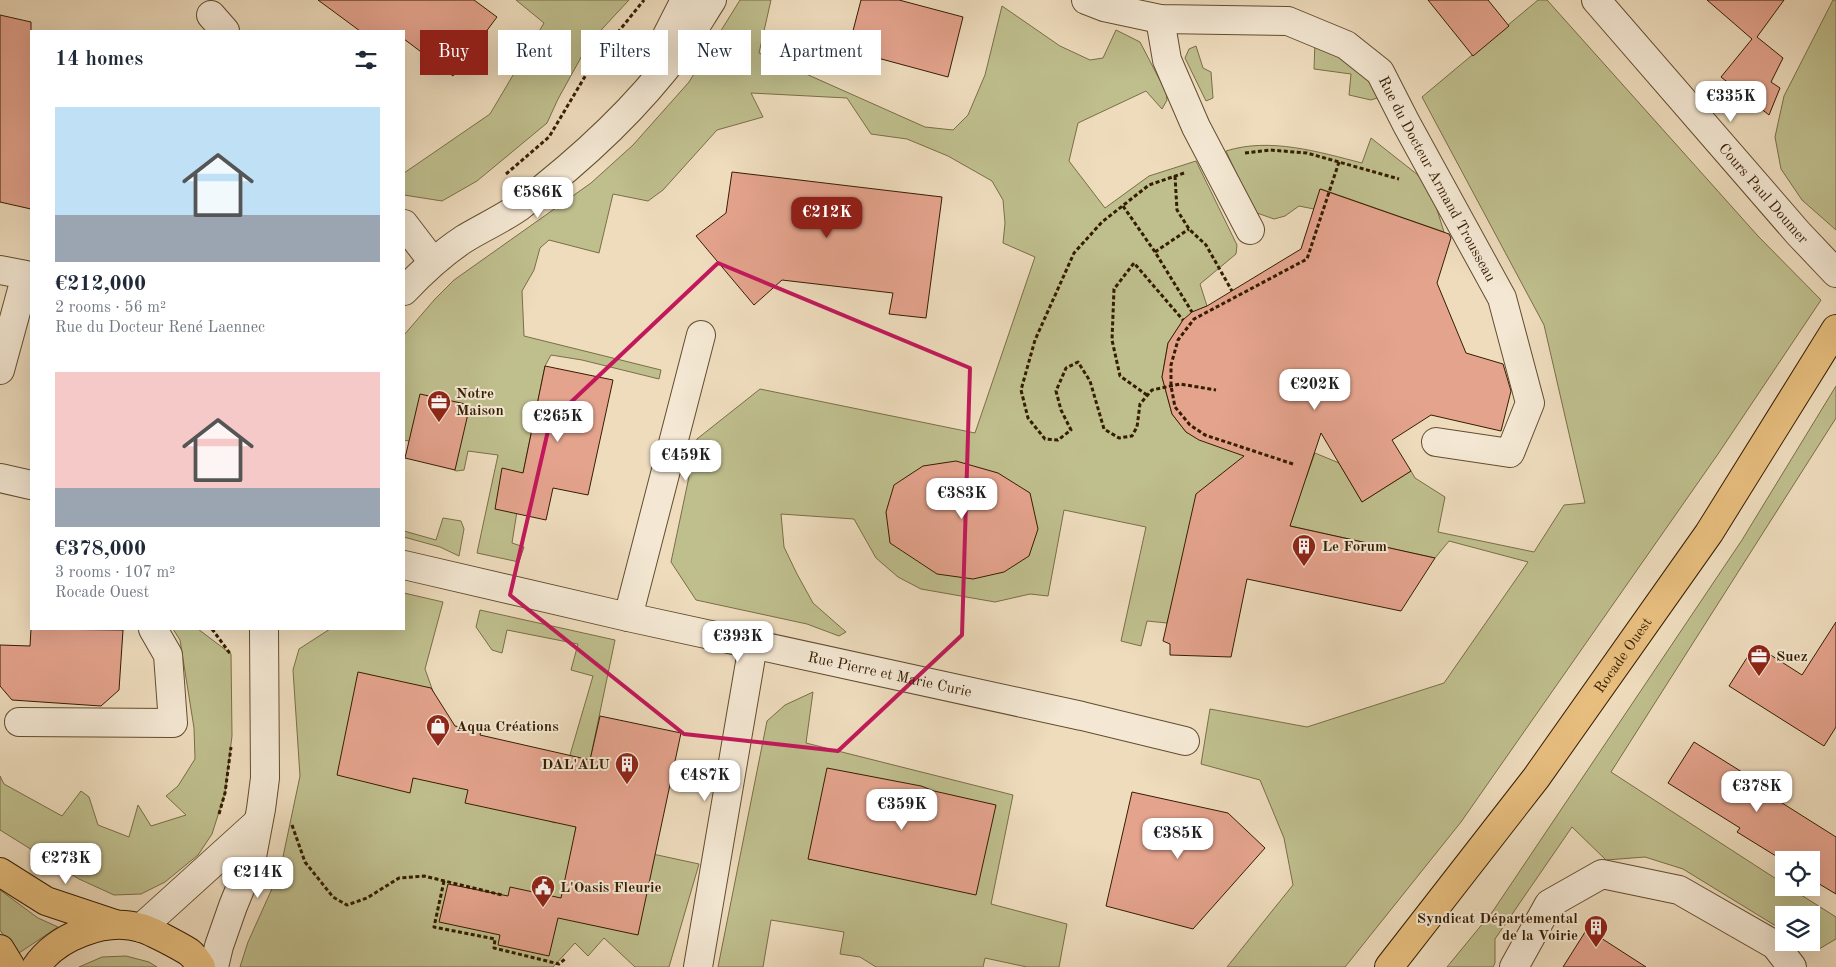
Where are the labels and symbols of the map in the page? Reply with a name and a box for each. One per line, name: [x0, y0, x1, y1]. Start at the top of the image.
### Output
street label: Rue du Docteur Armand Trousseau: [1375, 74, 1498, 285]
pin: €335K: [1696, 80, 1766, 123]
street label: Cours Paul Doumer: [1715, 141, 1810, 248]
pin: €586K: [503, 176, 573, 219]
pin: €212K: [792, 196, 862, 239]
pin: €202K: [1280, 368, 1350, 411]
place label: Notre Maison: [456, 387, 504, 419]
office icon: Notre Maison: [426, 389, 452, 423]
pin: €265K: [523, 400, 593, 443]
pin: €459K: [651, 440, 721, 482]
pin: €383K: [927, 478, 997, 520]
building icon: Le Forum: [1291, 533, 1317, 567]
place label: Le Forum: [1322, 540, 1387, 555]
street label: Rocade Ouest: [1592, 615, 1656, 696]
pin: €393K: [703, 620, 773, 663]
office icon: Suez: [1746, 643, 1772, 677]
street label: Rue Pierre et Marie Curie: [806, 650, 973, 701]
place label: Suez: [1776, 650, 1808, 665]
shop icon: Aqua Créations: [425, 713, 451, 747]
place label: Aqua Créations: [456, 720, 559, 735]
building icon: DAL'ALU: [614, 751, 640, 785]
place label: DAL'ALU: [541, 758, 610, 773]
pin: €487K: [670, 760, 740, 802]
pin: €378K: [1722, 770, 1792, 813]
pin: €359K: [867, 788, 937, 831]
pin: €385K: [1143, 818, 1213, 860]
pin: €273K: [31, 842, 101, 885]
pin: €214K: [223, 856, 293, 899]
public building icon: L'Oasis Fleurie: [530, 874, 556, 908]
place label: L'Oasis Fleurie: [560, 881, 662, 896]
place label: Syndicat Départemental de la Voirie: [1417, 912, 1578, 944]
building icon: Syndicat Départemental de la Voirie: [1583, 914, 1609, 948]

